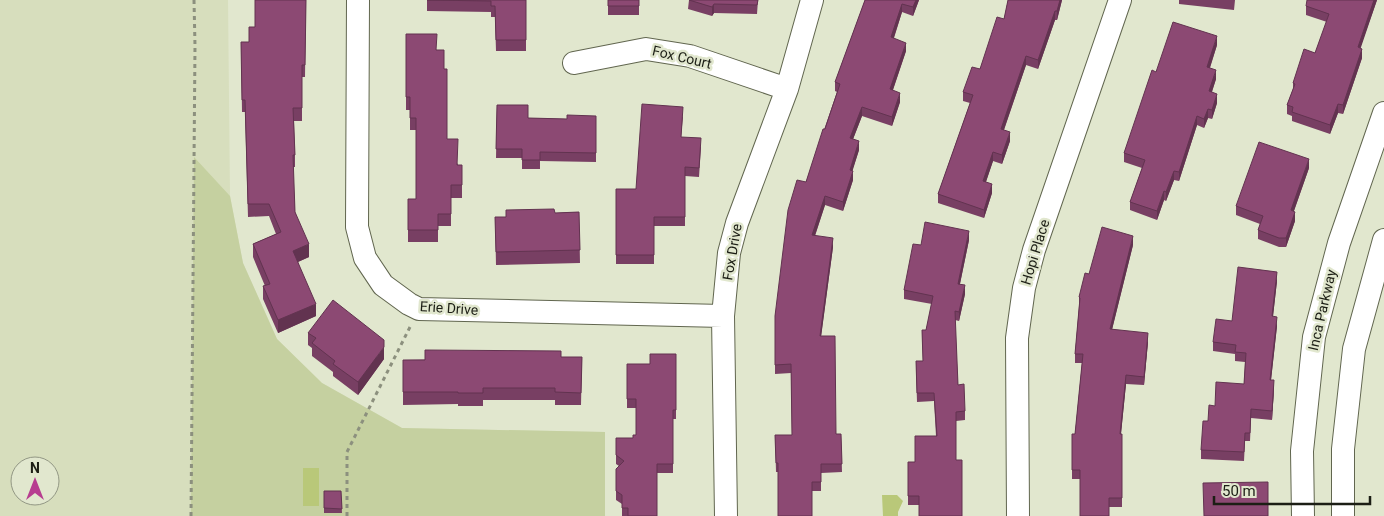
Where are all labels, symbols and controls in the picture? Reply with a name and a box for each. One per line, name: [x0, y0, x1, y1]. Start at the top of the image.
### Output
street label: Fox Court: [651, 42, 714, 72]
street label: Hopi Place: [1018, 217, 1052, 287]
street label: Fox Drive: [719, 222, 745, 282]
street label: Inca Parkway: [1305, 267, 1339, 352]
street label: Erie Drive: [419, 298, 479, 318]
north arrow: [10, 456, 60, 506]
text: N: [30, 460, 40, 476]
scale bar: [1214, 474, 1370, 506]
text: 50 m: [1222, 482, 1256, 500]

